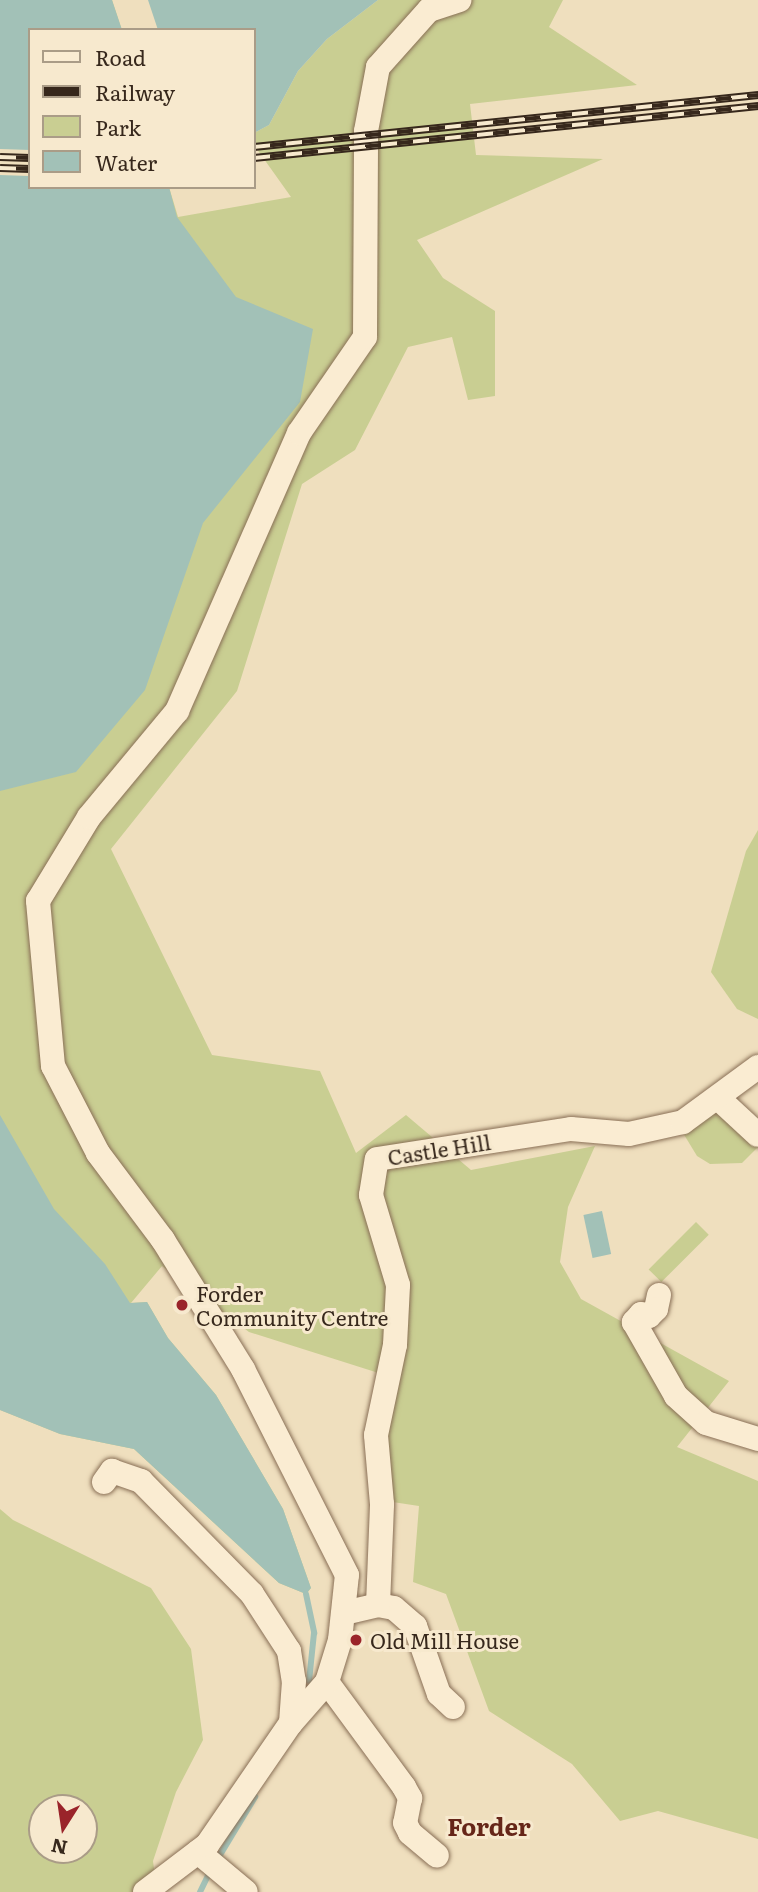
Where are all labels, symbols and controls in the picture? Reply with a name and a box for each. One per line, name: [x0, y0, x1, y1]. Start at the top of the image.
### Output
legend: [28, 28, 256, 189]
text: Road: [95, 41, 146, 72]
text: Railway: [95, 76, 175, 107]
text: Park: [95, 111, 141, 142]
text: Water: [95, 146, 157, 177]
street label: Castle Hill: [386, 1128, 492, 1170]
place label: Forder Community Centre: [196, 1280, 388, 1330]
marker: Forder Community Centre: [174, 1297, 190, 1313]
place label: Old Mill House: [370, 1627, 519, 1653]
marker: Old Mill House: [348, 1632, 364, 1648]
north arrow: [28, 1794, 98, 1864]
district label: Forder: [447, 1812, 531, 1840]
text: N: [48, 1832, 70, 1863]

